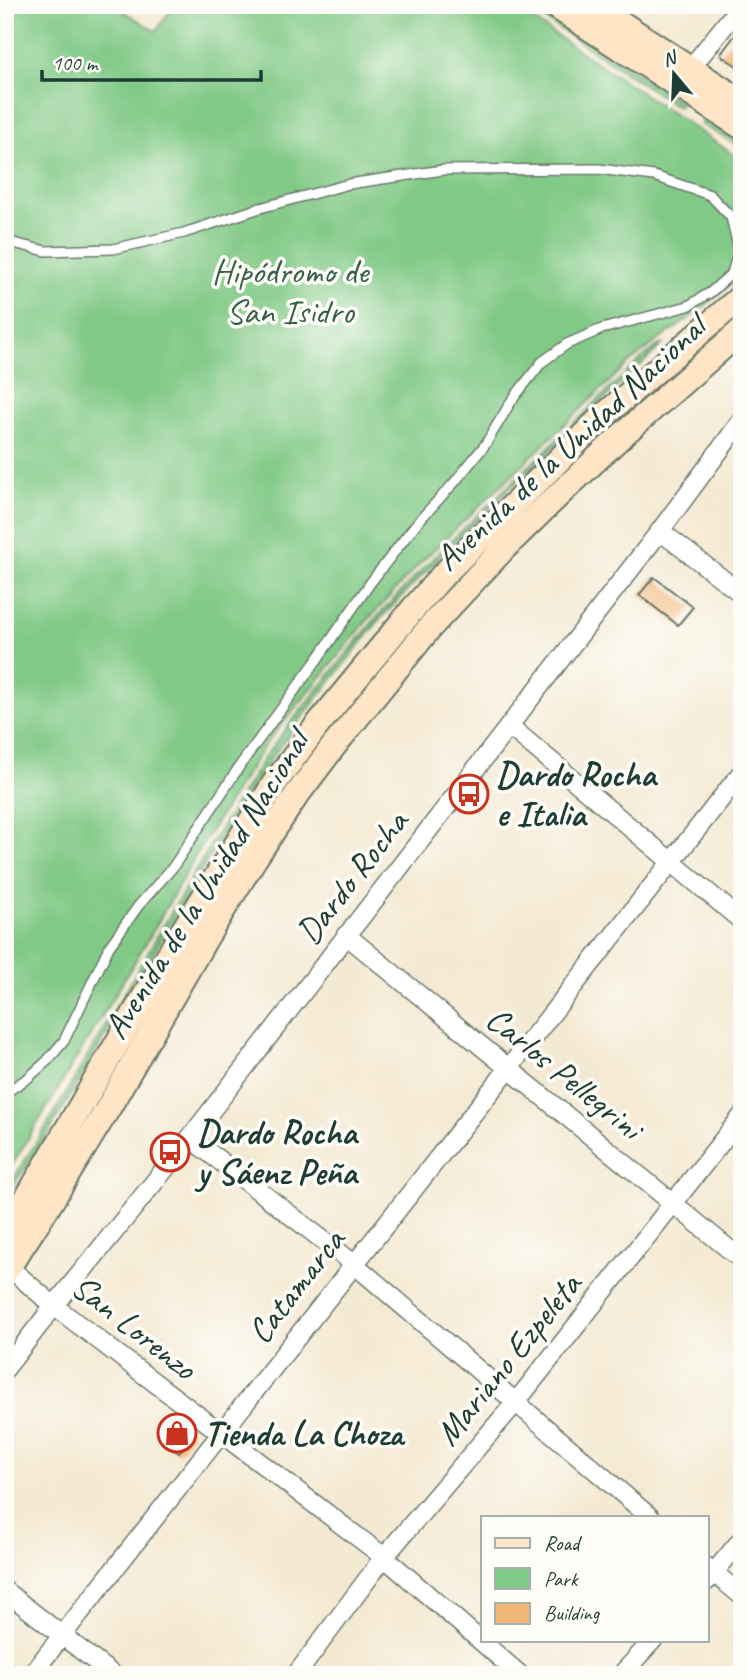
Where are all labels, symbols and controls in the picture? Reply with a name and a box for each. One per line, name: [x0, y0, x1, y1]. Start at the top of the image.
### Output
scale bar: [42, 38, 261, 82]
north arrow: [638, 38, 708, 108]
text: N: [659, 45, 681, 72]
text: 100 m: [52, 50, 99, 76]
park label: Hipódromo de San Isidro: [212, 249, 371, 334]
street label: Avenida de la Unidad Nacional: [425, 302, 719, 580]
street label: Avenida de la Unidad Nacional: [93, 718, 322, 1047]
place label: Dardo Rocha e Italia: [496, 752, 659, 837]
bus stop icon: Dardo Rocha e Italia: [448, 773, 490, 815]
street label: Dardo Rocha: [286, 799, 420, 953]
street label: Carlos Pellegrini: [477, 996, 655, 1152]
place label: Dardo Rocha y Sáenz Peña: [194, 1110, 360, 1195]
bus stop icon: Dardo Rocha y Sáenz Peña: [149, 1131, 191, 1173]
street label: Catamarca: [237, 1217, 356, 1352]
street label: Mariano Ezpeleta: [425, 1262, 593, 1454]
street label: San Lorenzo: [62, 1264, 207, 1391]
place label: Tienda La Choza: [204, 1411, 406, 1456]
shop icon: Tienda La Choza: [156, 1412, 198, 1454]
legend: [481, 1516, 708, 1642]
text: Road: [544, 1530, 583, 1556]
text: Park: [544, 1566, 579, 1592]
text: Building: [544, 1600, 601, 1626]

